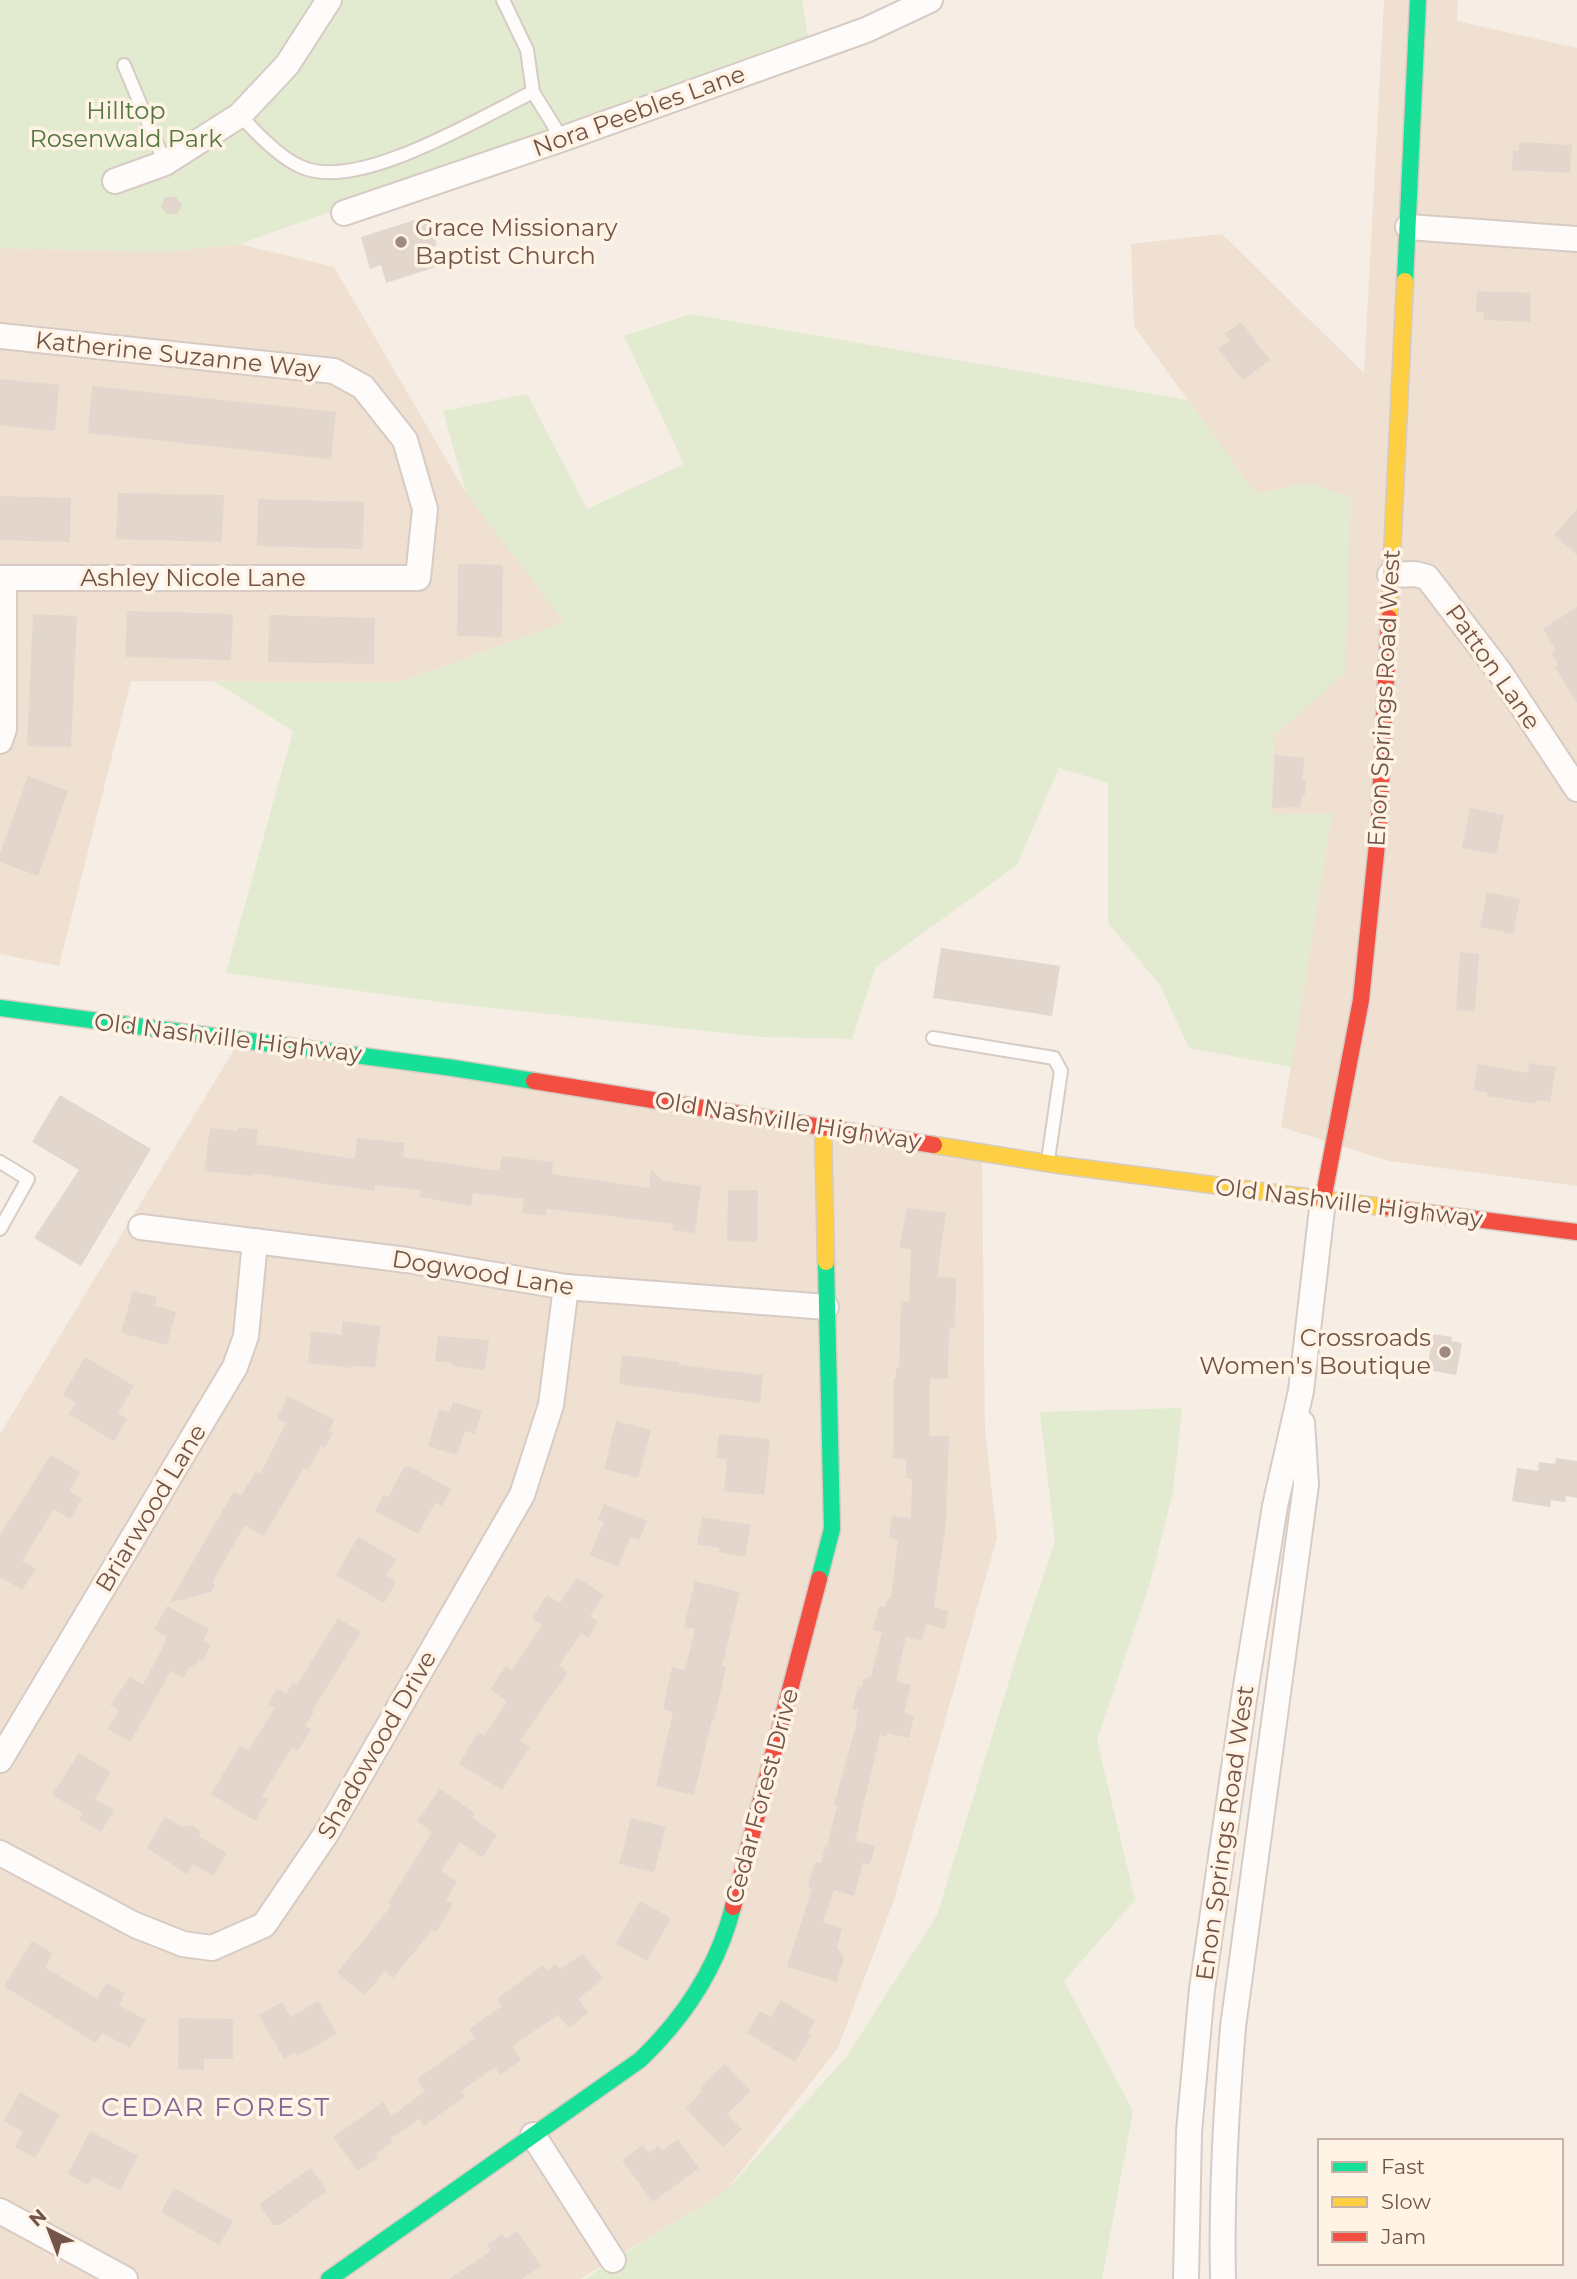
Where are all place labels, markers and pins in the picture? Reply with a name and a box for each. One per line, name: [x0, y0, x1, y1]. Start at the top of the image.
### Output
place label: Grace Missionary Baptist Church: [415, 213, 618, 270]
marker: Grace Missionary Baptist Church: [393, 234, 409, 250]
place label: Crossroads Women's Boutique: [1199, 1323, 1431, 1380]
marker: Crossroads Women's Boutique: [1437, 1344, 1453, 1360]

